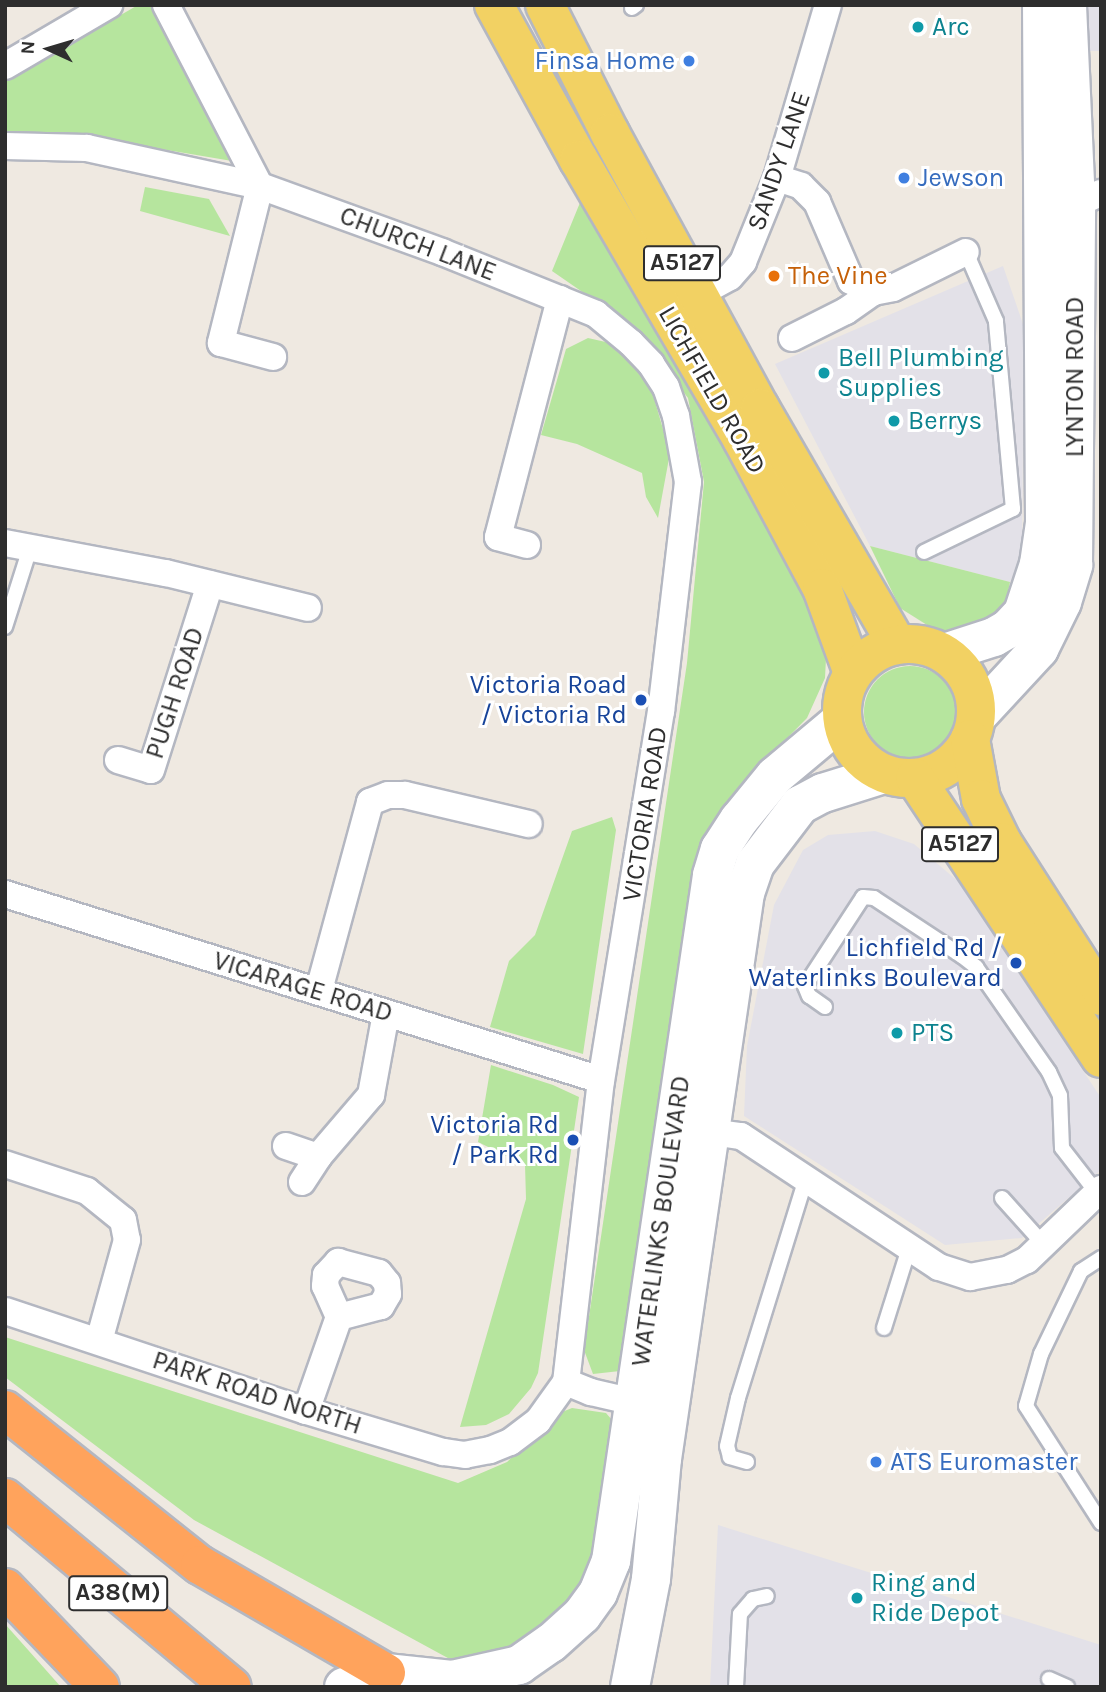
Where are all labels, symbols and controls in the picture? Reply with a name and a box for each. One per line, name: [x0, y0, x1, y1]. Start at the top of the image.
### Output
place label: Arc: [932, 11, 970, 43]
north arrow: [14, 14, 84, 84]
marker: Arc: [910, 19, 926, 35]
text: N: [17, 40, 39, 55]
place label: Finsa Home: [535, 45, 675, 77]
marker: Finsa Home: [681, 53, 697, 69]
street label: SANDY LANE: [741, 87, 817, 235]
place label: Jewson: [918, 162, 1004, 194]
marker: Jewson: [896, 170, 912, 186]
street label: CHURCH LANE: [335, 200, 501, 288]
road number: A5127: [642, 242, 722, 284]
place label: The Vine: [788, 260, 888, 292]
marker: The Vine: [766, 268, 782, 284]
street label: LYNTON ROAD: [1059, 297, 1091, 457]
street label: LICHFIELD ROAD: [651, 301, 773, 479]
place label: Bell Plumbing Supplies: [838, 342, 1004, 404]
marker: Bell Plumbing Supplies: [816, 365, 832, 381]
place label: Berrys: [908, 405, 982, 437]
marker: Berrys: [886, 413, 902, 429]
street label: PUGH ROAD: [139, 623, 211, 763]
place label: Victoria Road / Victoria Rd: [470, 669, 627, 730]
marker: Victoria Road / Victoria Rd: [633, 692, 649, 708]
street label: VICTORIA ROAD: [616, 724, 674, 904]
road number: A5127: [920, 824, 1000, 864]
place label: Lichfield Rd / Waterlinks Boulevard: [749, 932, 1002, 993]
street label: VICARAGE ROAD: [210, 945, 396, 1029]
marker: Lichfield Rd / Waterlinks Boulevard: [1008, 955, 1024, 971]
place label: PTS: [911, 1017, 954, 1049]
marker: PTS: [889, 1025, 905, 1041]
street label: WATERLINKS BOULEVARD: [625, 1074, 697, 1368]
place label: Victoria Rd / Park Rd: [430, 1109, 559, 1170]
marker: Victoria Rd / Park Rd: [565, 1132, 581, 1148]
street label: PARK ROAD NORTH: [148, 1344, 366, 1442]
place label: ATS Euromaster: [890, 1446, 1078, 1478]
marker: ATS Euromaster: [868, 1454, 884, 1470]
place label: Ring and Ride Depot: [871, 1567, 999, 1628]
road number: A38(M): [67, 1573, 169, 1614]
marker: Ring and Ride Depot: [849, 1590, 865, 1606]

